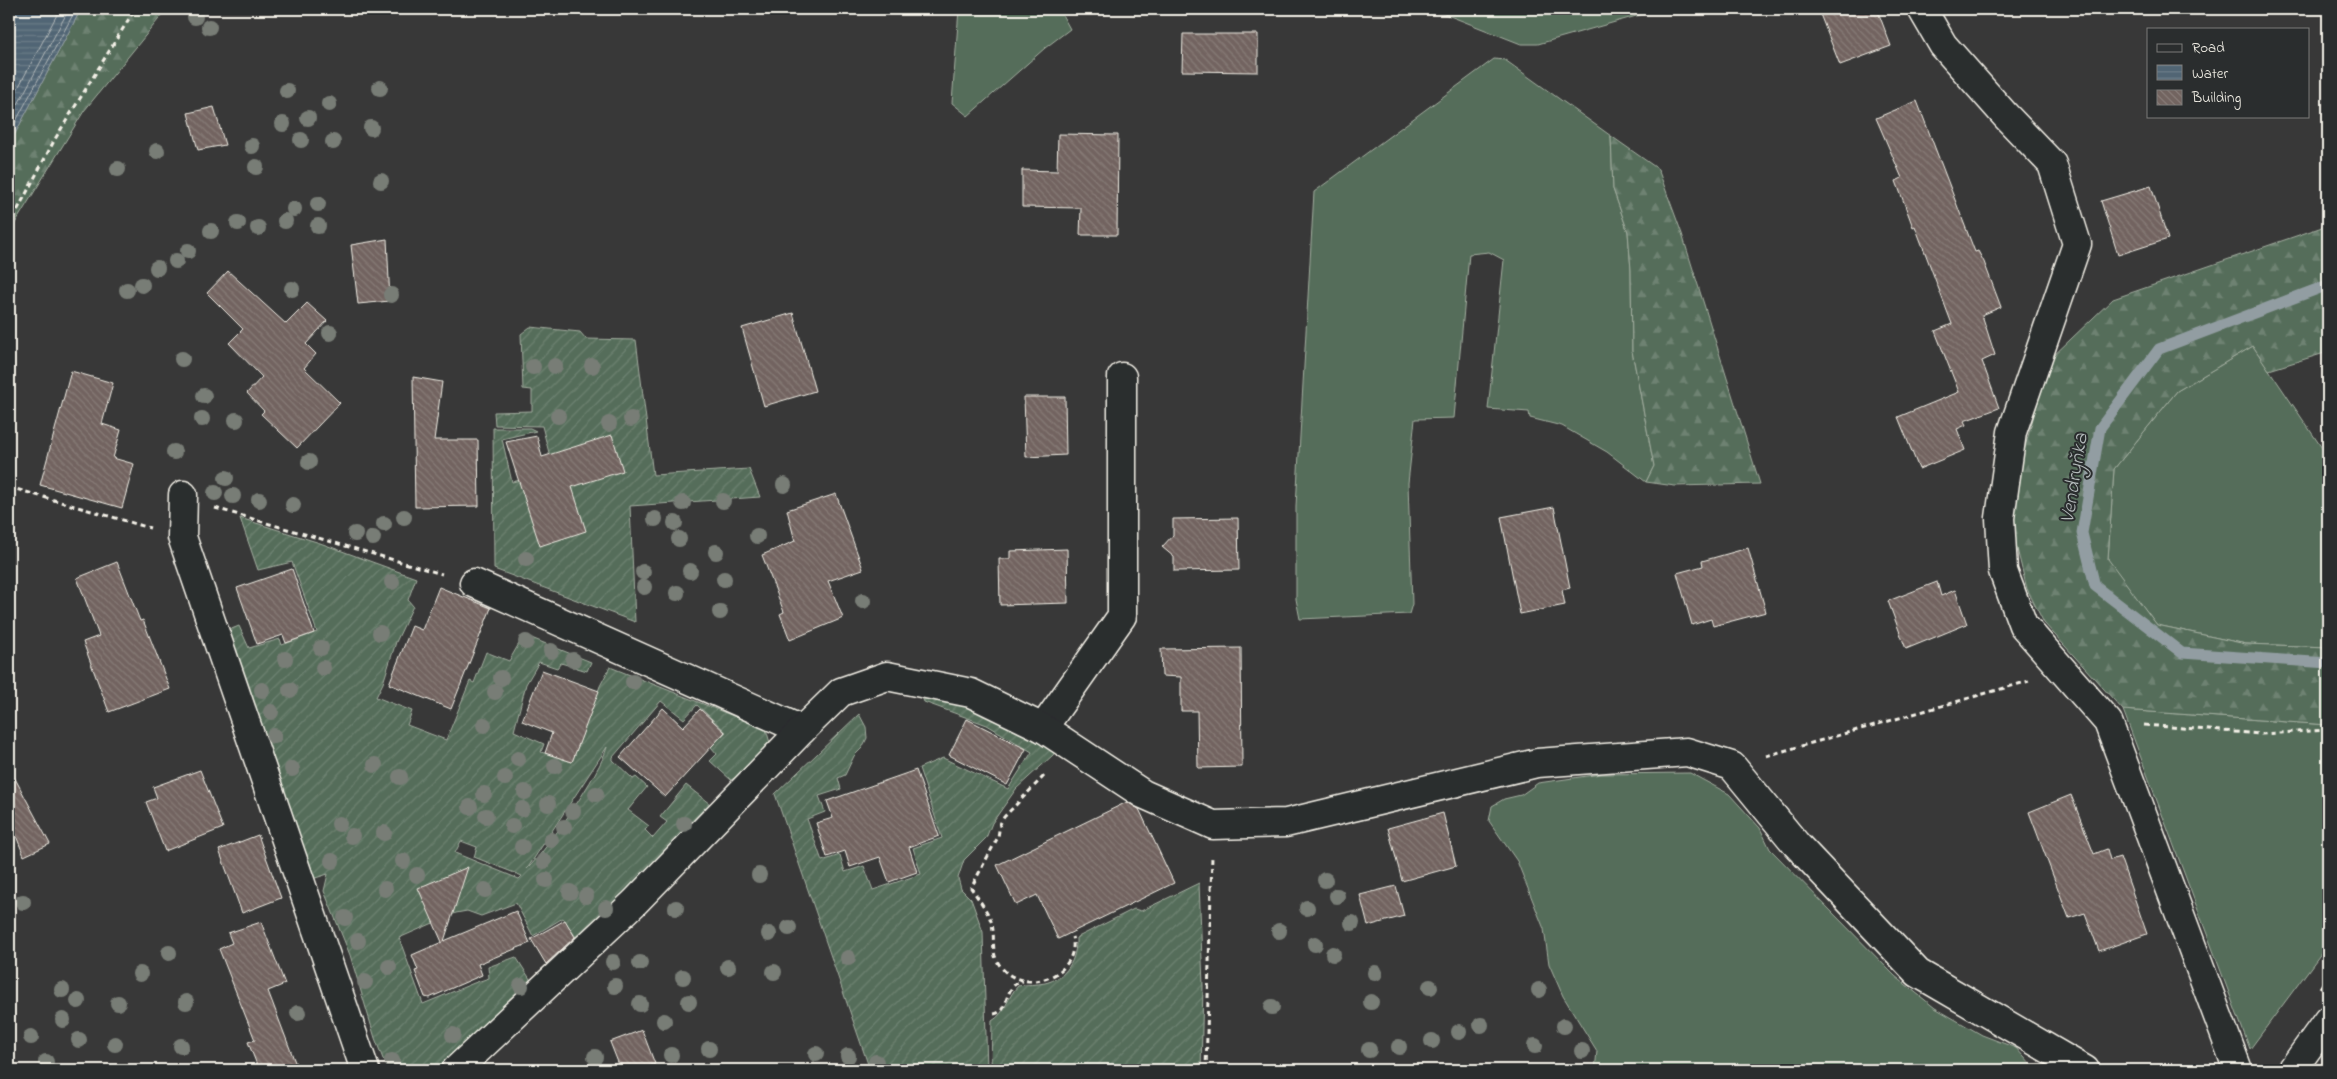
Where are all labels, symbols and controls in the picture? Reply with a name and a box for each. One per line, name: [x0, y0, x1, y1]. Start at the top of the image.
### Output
legend: [2147, 28, 2310, 118]
text: Road: [2192, 37, 2225, 59]
text: Water: [2192, 63, 2228, 85]
text: Building: [2191, 87, 2241, 110]
water label: Vendryňka: [2053, 431, 2097, 525]

